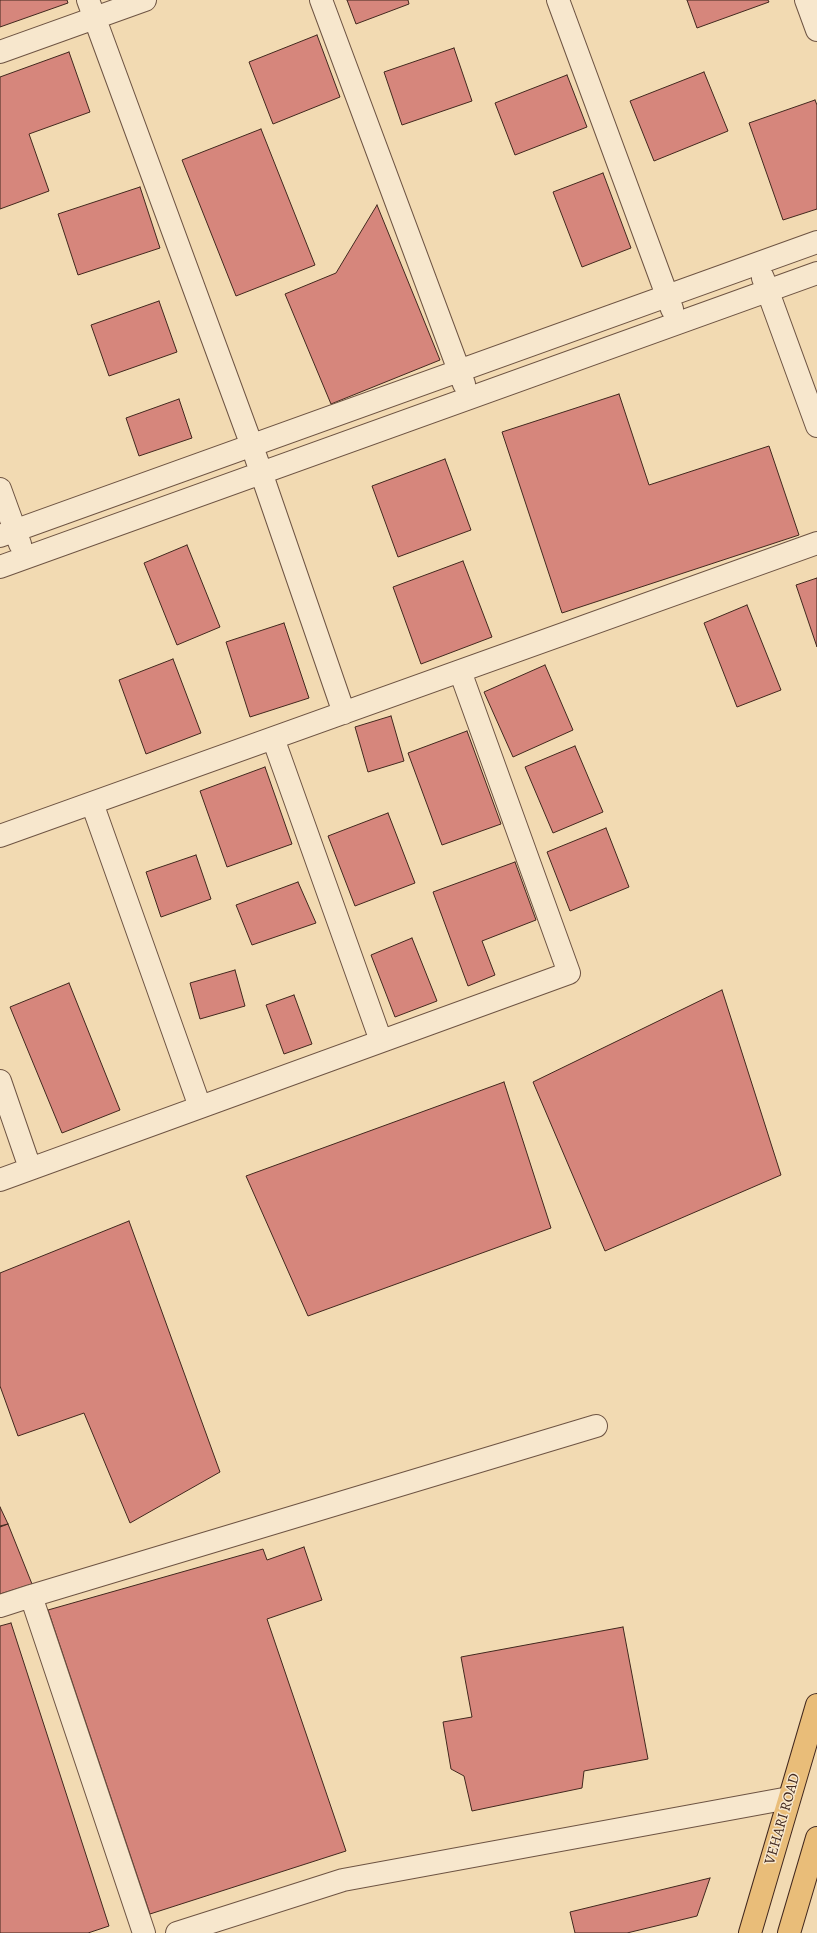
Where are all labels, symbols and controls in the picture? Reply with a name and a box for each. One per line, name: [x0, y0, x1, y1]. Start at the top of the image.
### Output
street label: VEHARI ROAD: [761, 1771, 805, 1867]

